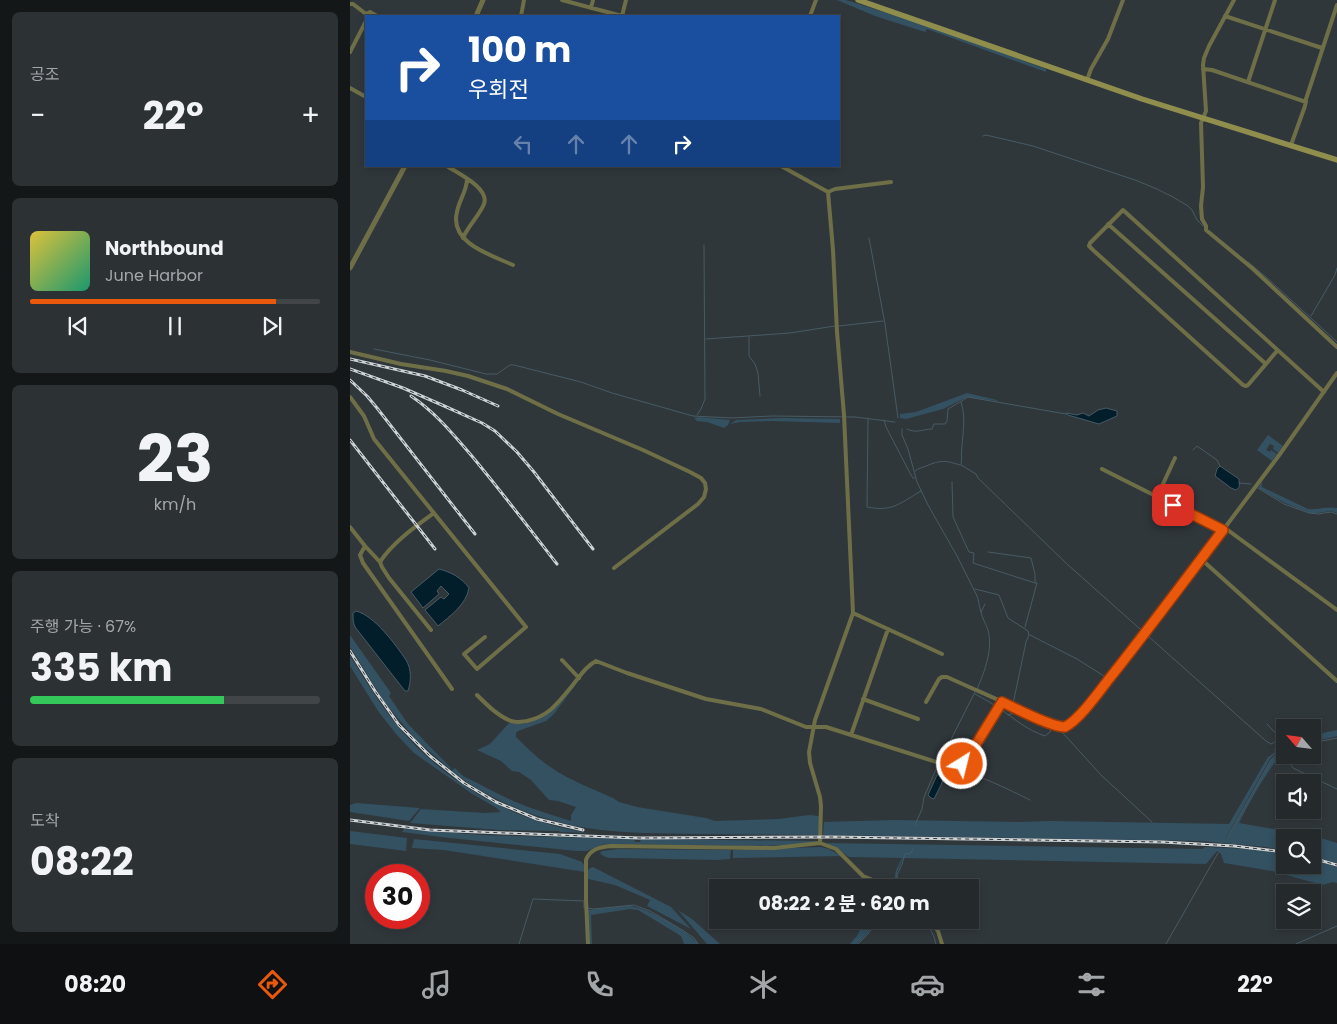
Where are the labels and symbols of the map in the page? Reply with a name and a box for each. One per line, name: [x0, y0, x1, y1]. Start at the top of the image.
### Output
pin: [1152, 484, 1194, 526]
north arrow: [1276, 719, 1321, 764]
position arrow: [935, 737, 987, 789]
speed limit sign: 30: [365, 864, 430, 929]

